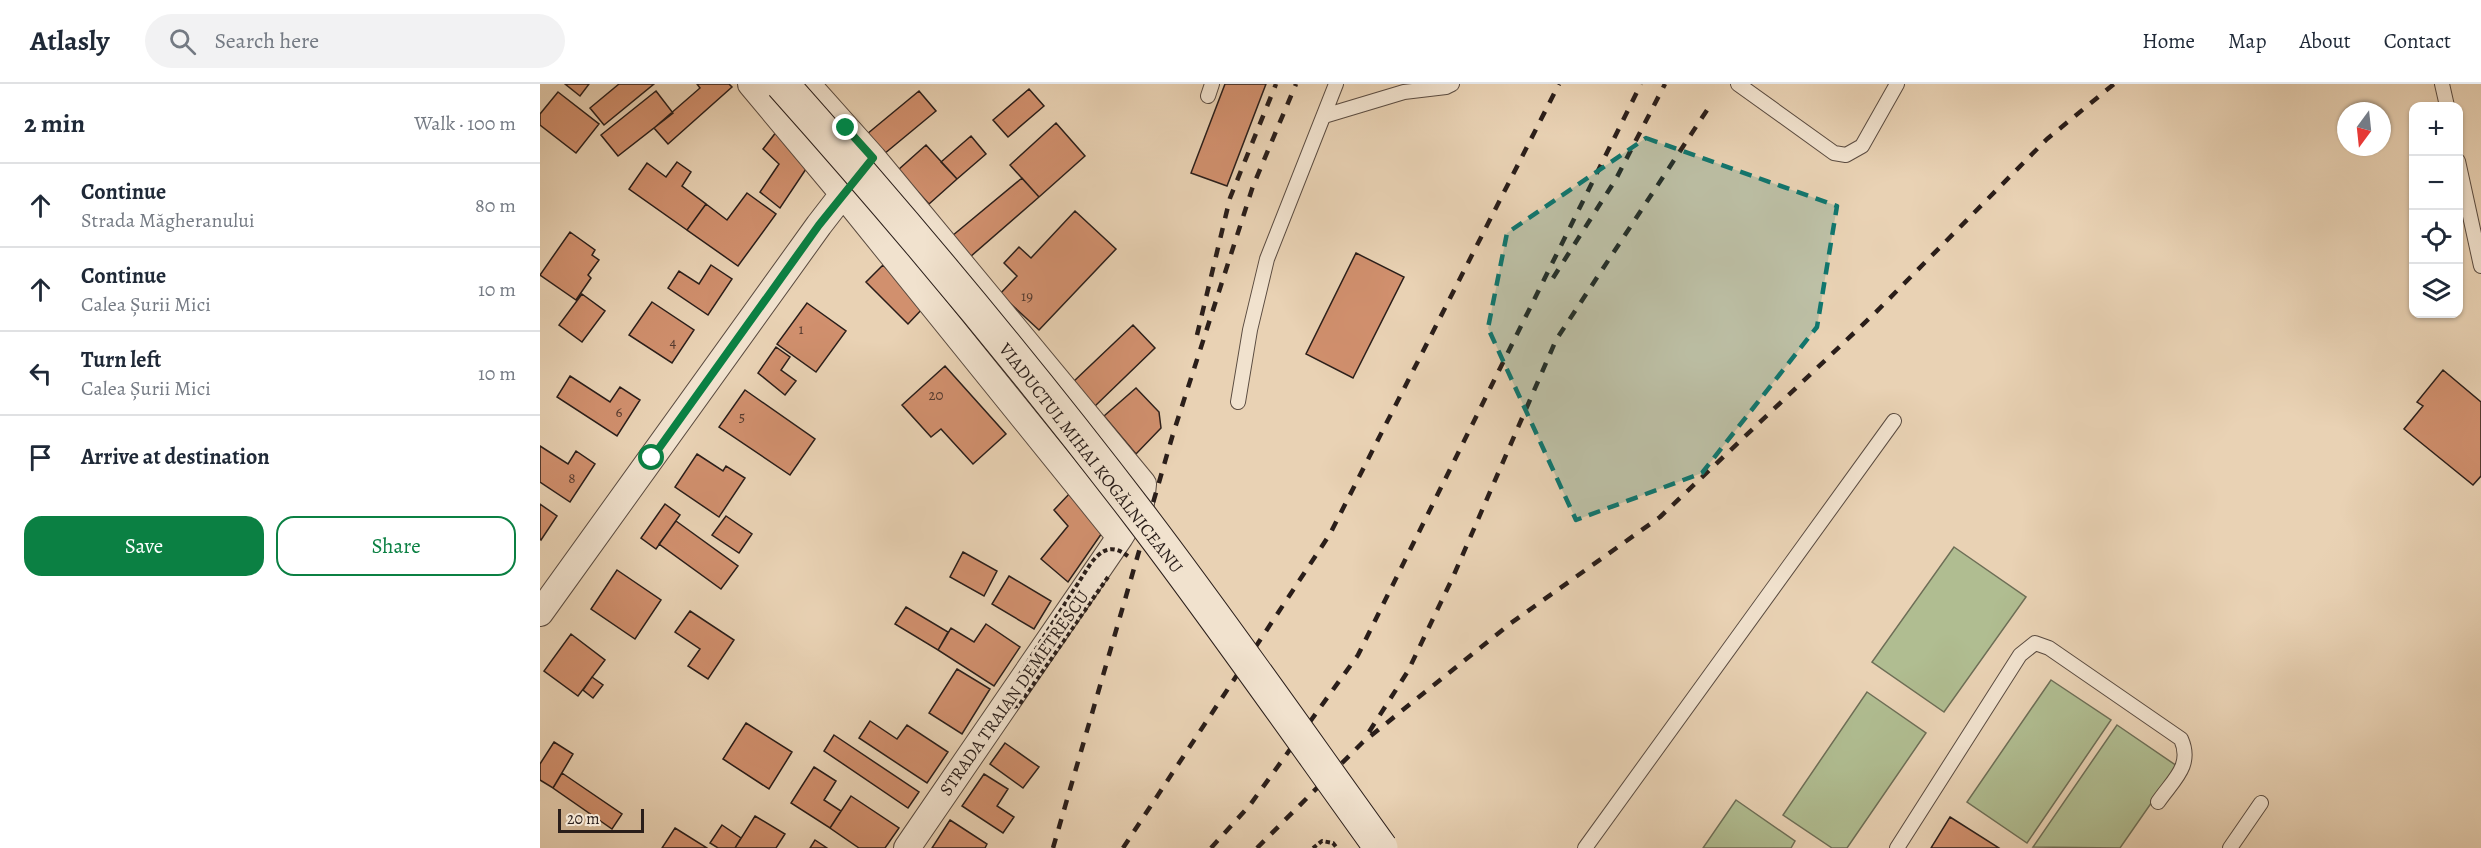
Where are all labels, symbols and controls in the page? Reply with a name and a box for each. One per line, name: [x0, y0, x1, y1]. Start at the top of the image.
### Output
search box: [145, 14, 565, 68]
text: Atlasly: [30, 22, 109, 60]
icon: search: [166, 25, 199, 58]
text: Search here: [214, 26, 319, 56]
text: Home: [2142, 27, 2195, 55]
text: Map: [2228, 27, 2266, 55]
text: About: [2299, 27, 2351, 55]
text: Contact: [2384, 27, 2451, 55]
north arrow: [2337, 102, 2391, 156]
map controls: [2409, 102, 2463, 318]
button: +: [2409, 102, 2463, 156]
text: 2 min: [24, 106, 85, 141]
text: Walk · 100 m: [414, 110, 516, 137]
route end: [832, 114, 858, 140]
button: −: [2409, 156, 2463, 210]
text: Continue: [81, 177, 166, 207]
icon: ahead: [24, 189, 57, 222]
text: 80 m: [475, 192, 516, 219]
text: Strada Măgheranului: [81, 207, 255, 234]
button: locate: [2409, 210, 2463, 264]
text: Continue: [81, 261, 166, 291]
button: layers: [2409, 264, 2463, 318]
icon: ahead: [24, 273, 57, 306]
text: 10 m: [478, 276, 516, 303]
house number: 19: [1021, 286, 1033, 306]
text: Calea Șurii Mici: [81, 291, 211, 318]
house number: 1: [798, 319, 804, 339]
house number: 4: [670, 332, 677, 352]
street label: VIADUCTUL MIHAI KOGĂLNICEANU: [993, 337, 1189, 578]
text: Turn left: [81, 345, 161, 375]
icon: left: [24, 357, 57, 390]
text: 10 m: [478, 360, 516, 387]
text: Calea Șurii Mici: [81, 375, 211, 402]
house number: 20: [928, 385, 944, 405]
house number: 6: [616, 402, 623, 422]
house number: 5: [739, 407, 745, 427]
icon: arrive: [24, 441, 57, 474]
text: Arrive at destination: [81, 442, 270, 472]
route start: [638, 444, 664, 470]
house number: 8: [568, 468, 576, 488]
button: Save: [24, 516, 264, 576]
button: Share: [276, 516, 516, 576]
street label: STRADA TRAIAN DEMETRESCU: [934, 585, 1094, 801]
scale bar: [558, 806, 644, 834]
text: 20 m: [567, 808, 600, 830]

